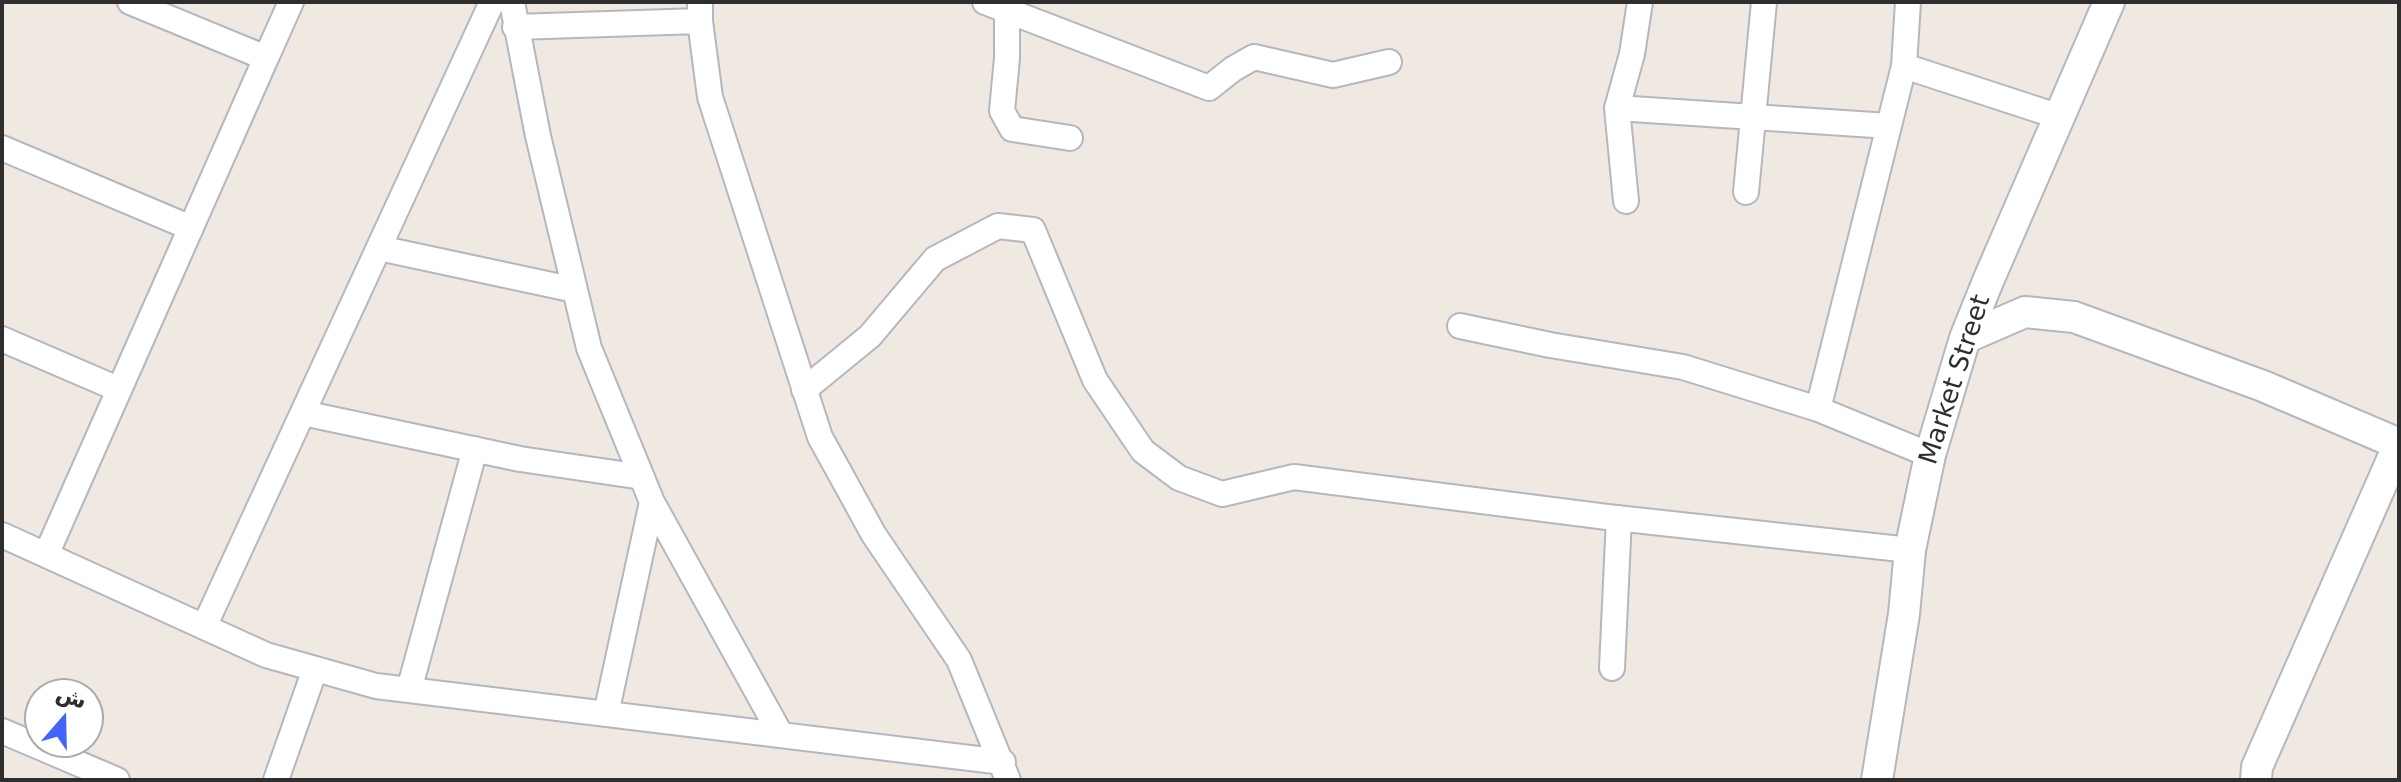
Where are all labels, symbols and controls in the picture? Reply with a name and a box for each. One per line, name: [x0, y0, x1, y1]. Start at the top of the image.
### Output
street label: Market Street: [1914, 291, 1998, 469]
north arrow: [24, 678, 104, 758]
text: ش: [53, 680, 90, 714]

